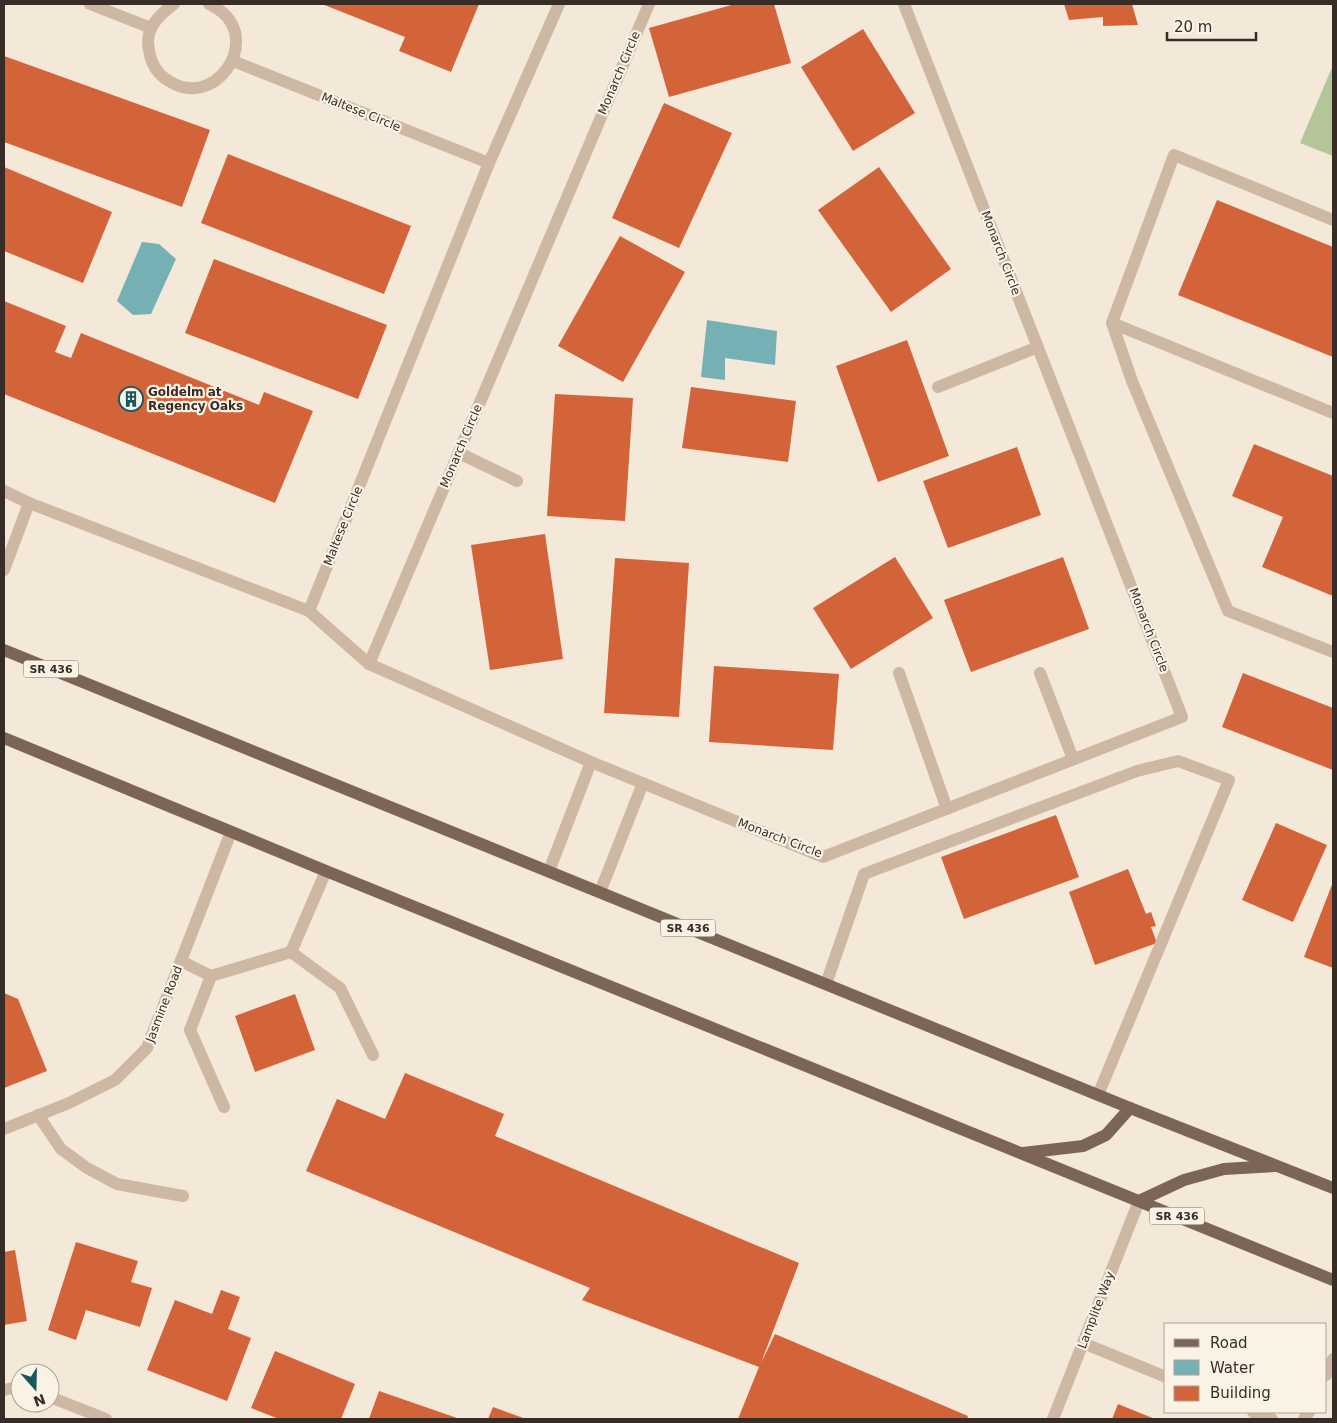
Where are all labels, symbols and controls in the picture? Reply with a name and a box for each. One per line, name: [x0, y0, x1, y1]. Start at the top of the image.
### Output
scale bar: [1167, 10, 1256, 42]
text: 20 m: [1174, 18, 1212, 36]
street label: Monarch Circle: [595, 29, 643, 117]
street label: Maltese Circle: [319, 90, 403, 134]
street label: Monarch Circle: [979, 209, 1023, 297]
place label: Goldelm at Regency Oaks: [148, 385, 243, 413]
building icon: Goldelm at Regency Oaks: [118, 386, 144, 412]
street label: Monarch Circle: [437, 402, 485, 490]
street label: Maltese Circle: [321, 484, 365, 568]
street label: Monarch Circle: [1127, 586, 1171, 674]
road number: SR 436: [23, 661, 78, 678]
street label: Monarch Circle: [736, 816, 824, 860]
road number: SR 436: [660, 920, 716, 936]
street label: Jasmine Road: [143, 964, 185, 1045]
road number: SR 436: [1150, 1208, 1204, 1224]
street label: Lamplite Way: [1075, 1269, 1117, 1351]
legend: [1164, 1323, 1327, 1413]
text: Road: [1210, 1334, 1248, 1352]
text: Water: [1210, 1359, 1255, 1377]
north arrow: [10, 1363, 60, 1413]
text: Building: [1210, 1384, 1271, 1402]
text: N: [31, 1391, 48, 1410]

